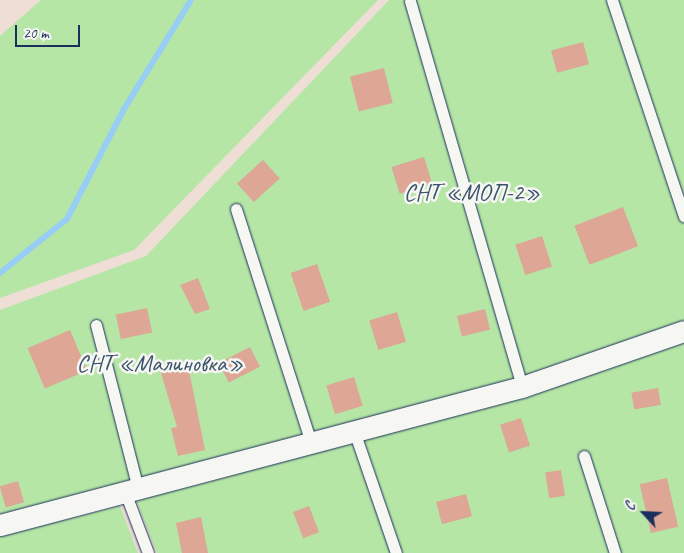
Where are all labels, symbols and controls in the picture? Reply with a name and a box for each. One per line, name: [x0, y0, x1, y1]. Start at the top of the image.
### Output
scale bar: [18, 15, 82, 47]
text: 20 m: [23, 24, 49, 43]
park label: СНТ «МОП-2»: [404, 179, 540, 207]
park label: СНТ «Малиновка»: [77, 350, 243, 378]
north arrow: [619, 488, 669, 538]
text: С: [621, 500, 639, 513]

